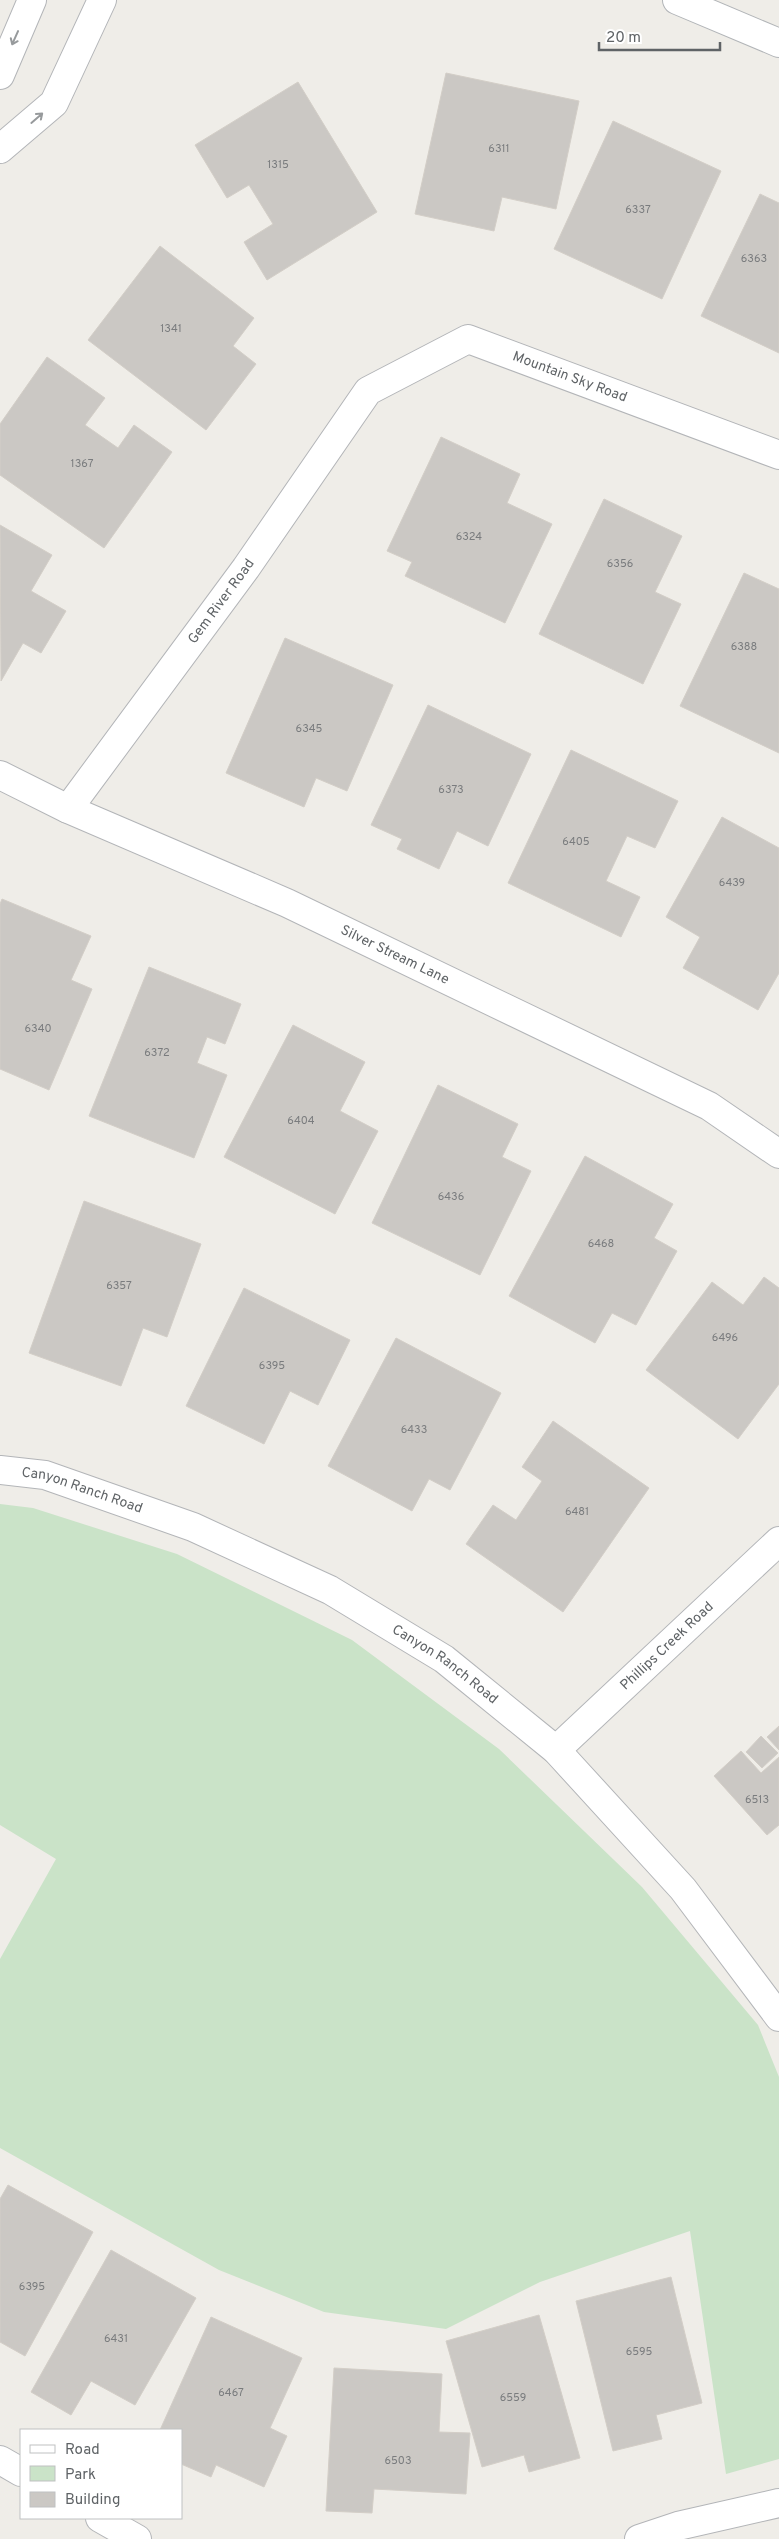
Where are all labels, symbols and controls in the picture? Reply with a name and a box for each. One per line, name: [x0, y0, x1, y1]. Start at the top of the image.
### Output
scale bar: [599, 20, 720, 52]
text: 20 m: [606, 29, 641, 48]
one-way arrow: [10, 30, 20, 45]
one-way arrow: [30, 112, 43, 123]
house number: 6311: [488, 142, 510, 156]
house number: 1315: [267, 158, 289, 172]
house number: 6337: [625, 203, 651, 217]
house number: 6363: [741, 252, 767, 266]
house number: 1341: [160, 322, 182, 336]
street label: Mountain Sky Road: [510, 348, 629, 406]
house number: 1367: [71, 457, 94, 471]
house number: 6324: [456, 530, 482, 544]
street label: Gem River Road: [184, 556, 258, 647]
house number: 6356: [607, 557, 633, 571]
house number: 6388: [731, 640, 757, 654]
house number: 6345: [296, 722, 323, 736]
house number: 6373: [438, 783, 464, 797]
house number: 6405: [562, 835, 590, 849]
house number: 6439: [719, 876, 745, 890]
street label: Silver Stream Lane: [338, 922, 452, 988]
house number: 6340: [24, 1022, 52, 1036]
house number: 6372: [144, 1046, 170, 1060]
house number: 6404: [287, 1114, 315, 1128]
house number: 6436: [438, 1190, 464, 1204]
house number: 6468: [588, 1237, 614, 1251]
house number: 6357: [106, 1279, 132, 1293]
house number: 6496: [712, 1331, 738, 1345]
house number: 6395: [259, 1359, 285, 1373]
house number: 6433: [401, 1423, 427, 1437]
street label: Canyon Ranch Road: [21, 1464, 145, 1517]
house number: 6481: [565, 1505, 589, 1519]
street label: Phillips Creek Road: [617, 1598, 717, 1694]
street label: Canyon Ranch Road: [389, 1621, 501, 1708]
house number: 6513: [745, 1793, 769, 1807]
house number: 6395: [19, 2280, 45, 2294]
house number: 6431: [104, 2332, 128, 2346]
house number: 6595: [626, 2345, 653, 2359]
house number: 6467: [218, 2386, 244, 2400]
house number: 6559: [500, 2391, 526, 2405]
legend: [20, 2429, 182, 2519]
text: Road: [65, 2441, 100, 2460]
house number: 6503: [384, 2454, 412, 2468]
text: Park: [65, 2466, 96, 2485]
text: Building: [65, 2491, 120, 2510]

